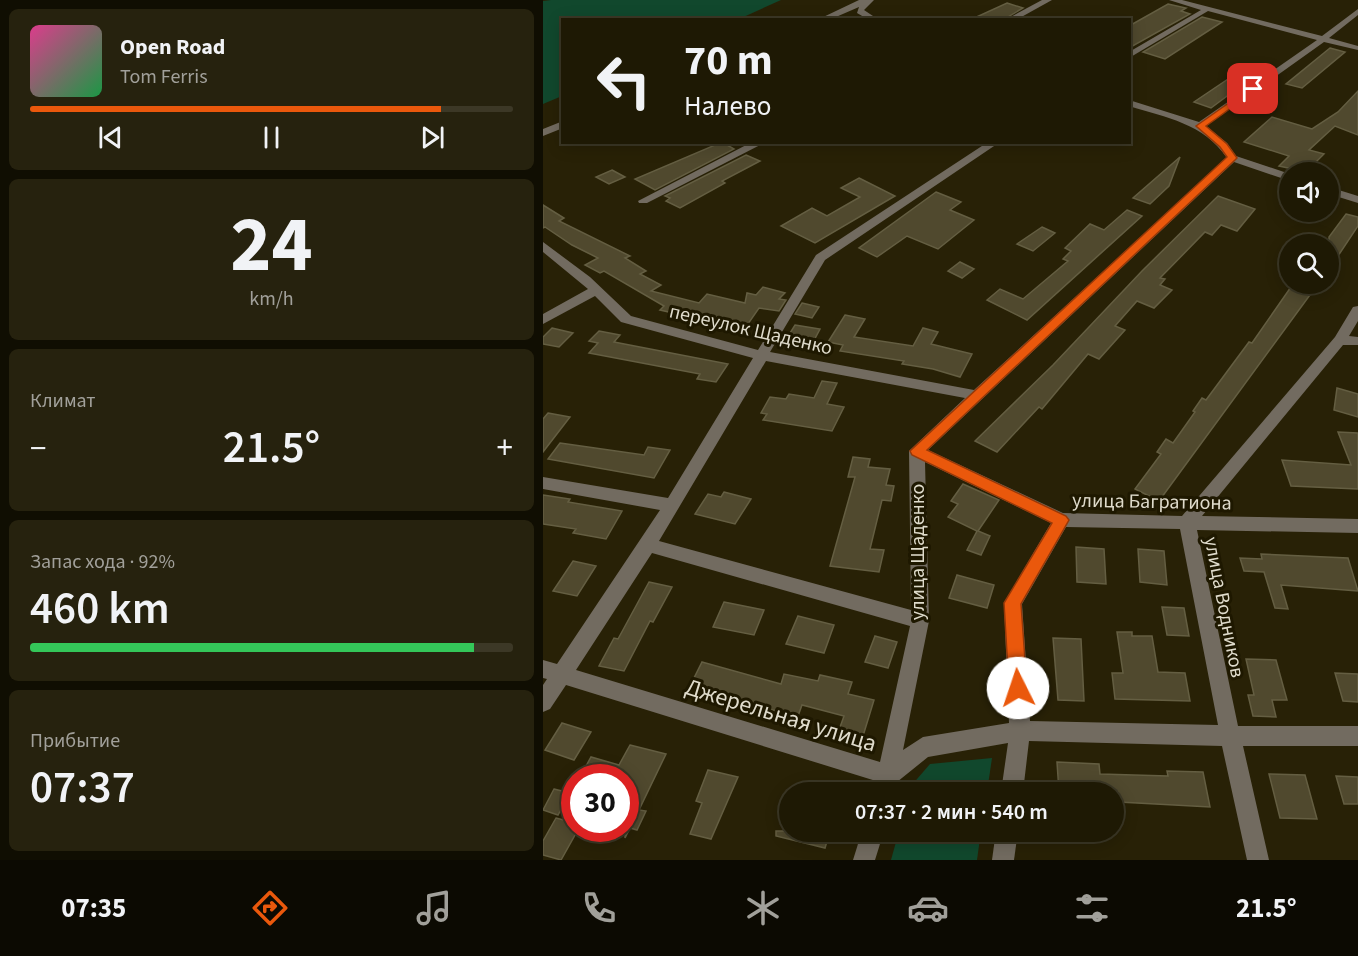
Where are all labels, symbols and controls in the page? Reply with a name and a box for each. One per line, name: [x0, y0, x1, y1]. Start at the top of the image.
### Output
text: Open Road: [120, 31, 225, 63]
text: 70 m: [684, 31, 773, 91]
icon: left: [585, 42, 663, 120]
text: Tom Ferris: [120, 63, 208, 91]
pin: [1227, 63, 1278, 114]
icon: arrive: [1236, 72, 1269, 105]
text: Налево: [684, 87, 771, 126]
icon: previous: [94, 121, 127, 154]
icon: pause: [255, 121, 288, 154]
icon: next: [416, 121, 449, 154]
map controls: [1279, 162, 1339, 294]
button: sound: [1279, 162, 1339, 222]
text: 24: [230, 190, 313, 301]
button: search: [1279, 234, 1339, 294]
text: km/h: [249, 285, 294, 313]
street label: переулок Щаденко: [666, 298, 835, 362]
text: Климат: [30, 387, 96, 415]
text: 21.5°: [223, 416, 320, 480]
text: −: [30, 425, 46, 472]
text: +: [497, 425, 513, 472]
street label: улица Щаденко: [904, 484, 932, 620]
street label: улица Багратиона: [1072, 487, 1232, 517]
street label: улица Водников: [1197, 534, 1251, 680]
text: Запас хода · 92%: [30, 548, 175, 576]
text: 460 km: [30, 577, 170, 641]
position arrow: [986, 656, 1050, 720]
street label: Джерельная улица: [681, 670, 881, 761]
text: Прибытие: [30, 727, 120, 755]
text: 07:37: [30, 756, 135, 820]
speed limit sign: 30: [561, 764, 639, 842]
text: 07:37 · 2 мин · 540 m: [855, 796, 1048, 828]
icon: directions: [249, 887, 291, 929]
icon: music: [413, 887, 455, 929]
icon: phone: [578, 887, 620, 929]
icon: climate: [742, 887, 784, 929]
icon: car: [907, 887, 949, 929]
icon: filters: [1071, 887, 1113, 929]
text: 07:35: [61, 889, 126, 928]
text: 21.5°: [1236, 889, 1297, 928]

